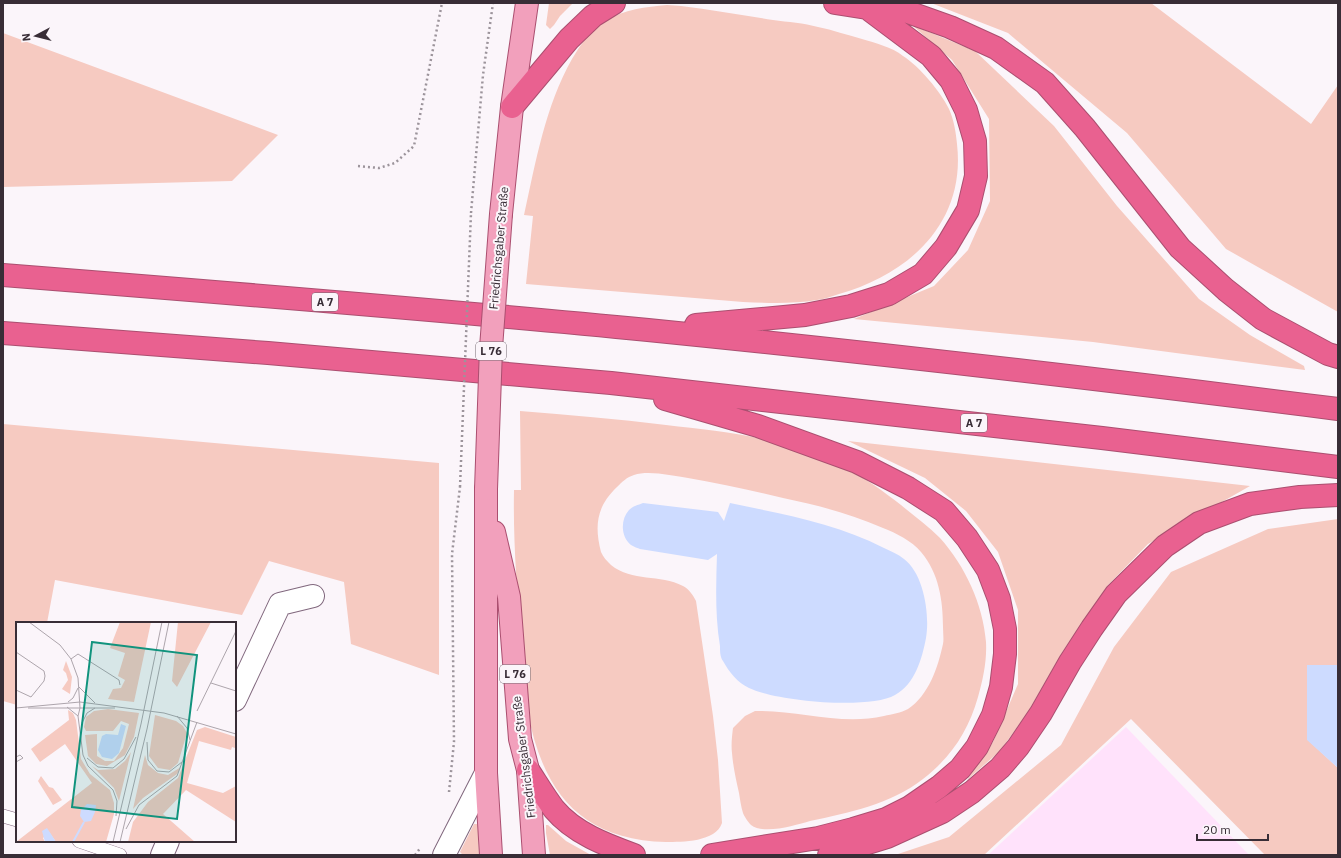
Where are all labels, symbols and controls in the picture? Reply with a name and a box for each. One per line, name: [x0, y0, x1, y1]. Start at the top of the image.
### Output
north arrow: [16, 16, 56, 56]
text: N: [19, 32, 34, 42]
street label: Friedrichsgaber Straße: [486, 186, 511, 310]
road number: A 7: [312, 293, 338, 311]
road number: L 76: [476, 342, 506, 360]
road number: A 7: [961, 414, 987, 432]
inset map: [16, 622, 236, 842]
road number: L 76: [500, 665, 530, 683]
street label: Friedrichsgaber Straße: [509, 695, 538, 819]
scale bar: [1197, 816, 1268, 842]
text: 20 m: [1203, 822, 1231, 837]

